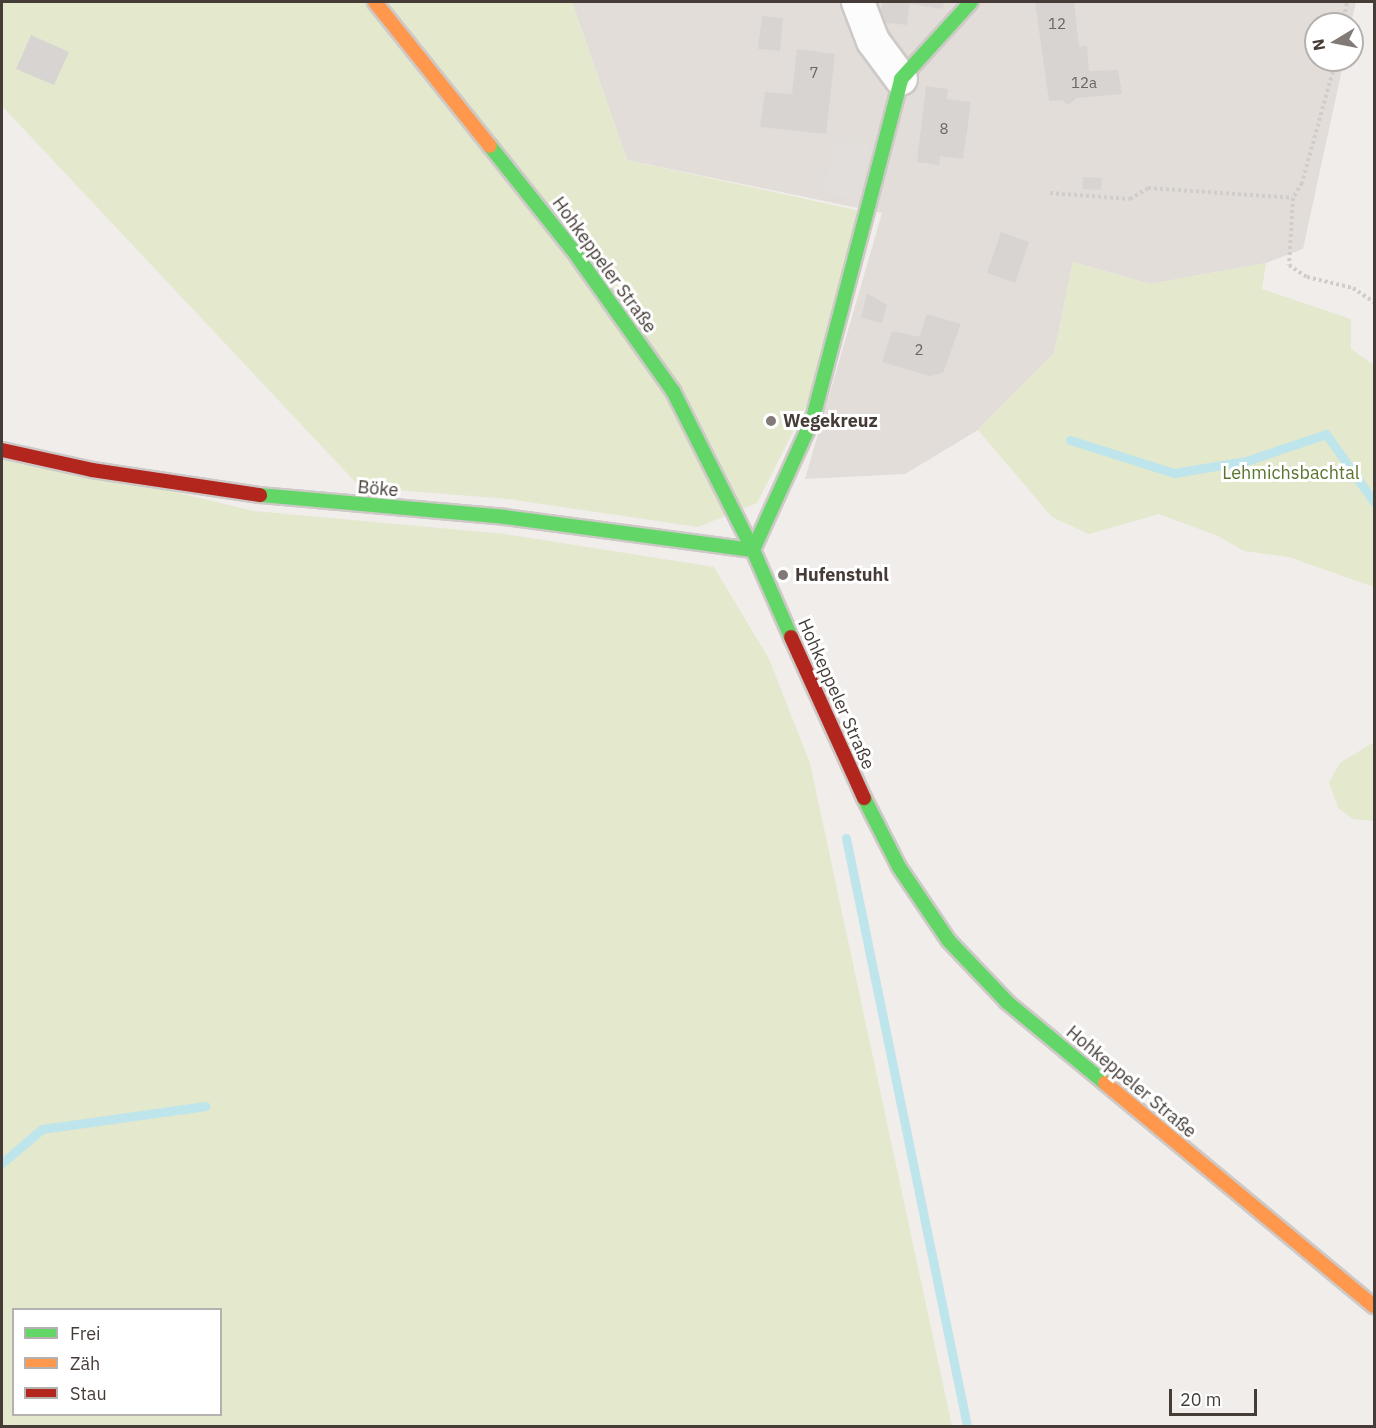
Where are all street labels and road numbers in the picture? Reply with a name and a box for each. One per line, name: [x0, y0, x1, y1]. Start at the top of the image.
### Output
street label: Hohkeppeler Straße: [547, 193, 661, 337]
street label: Böke: [357, 476, 399, 502]
street label: Hohkeppeler Straße: [793, 615, 879, 773]
street label: Hohkeppeler Straße: [1062, 1021, 1200, 1143]

